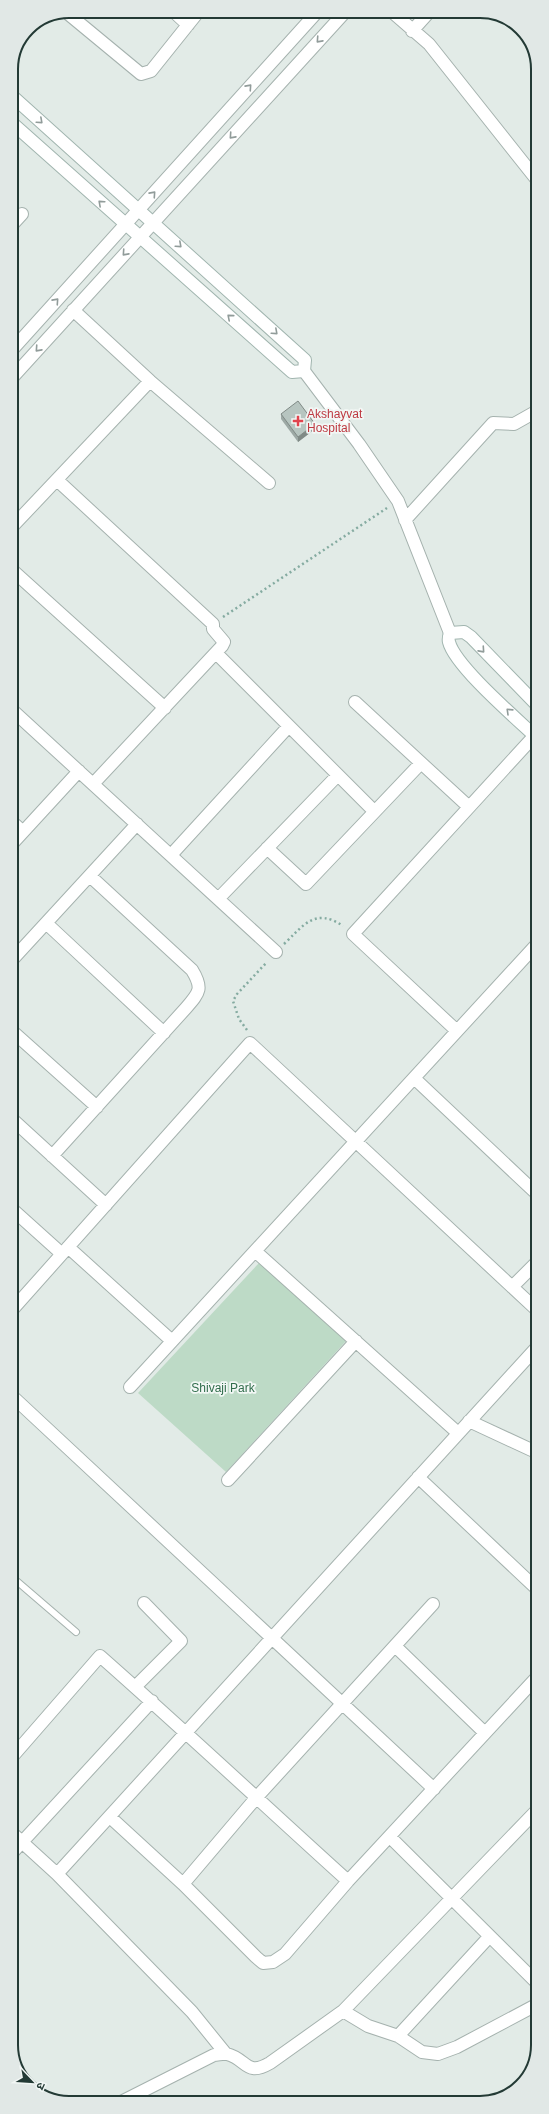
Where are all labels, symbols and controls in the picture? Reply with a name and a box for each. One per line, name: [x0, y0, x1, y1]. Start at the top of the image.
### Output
one-way arrow: [317, 35, 324, 43]
one-way arrow: [244, 84, 252, 92]
one-way arrow: [35, 116, 43, 124]
one-way arrow: [229, 131, 236, 139]
one-way arrow: [148, 191, 155, 199]
one-way arrow: [98, 200, 106, 208]
one-way arrow: [174, 241, 181, 248]
one-way arrow: [123, 248, 130, 256]
one-way arrow: [51, 298, 59, 306]
one-way arrow: [227, 315, 235, 322]
one-way arrow: [270, 328, 278, 335]
one-way arrow: [35, 344, 43, 352]
place label: Akshayvat Hospital: [307, 407, 363, 435]
marker: Akshayvat Hospital: [292, 415, 304, 427]
one-way arrow: [477, 645, 485, 653]
one-way arrow: [506, 708, 514, 716]
park label: Shivaji Park: [191, 1381, 256, 1395]
north arrow: [12, 2062, 52, 2102]
text: उ: [34, 2081, 48, 2092]

